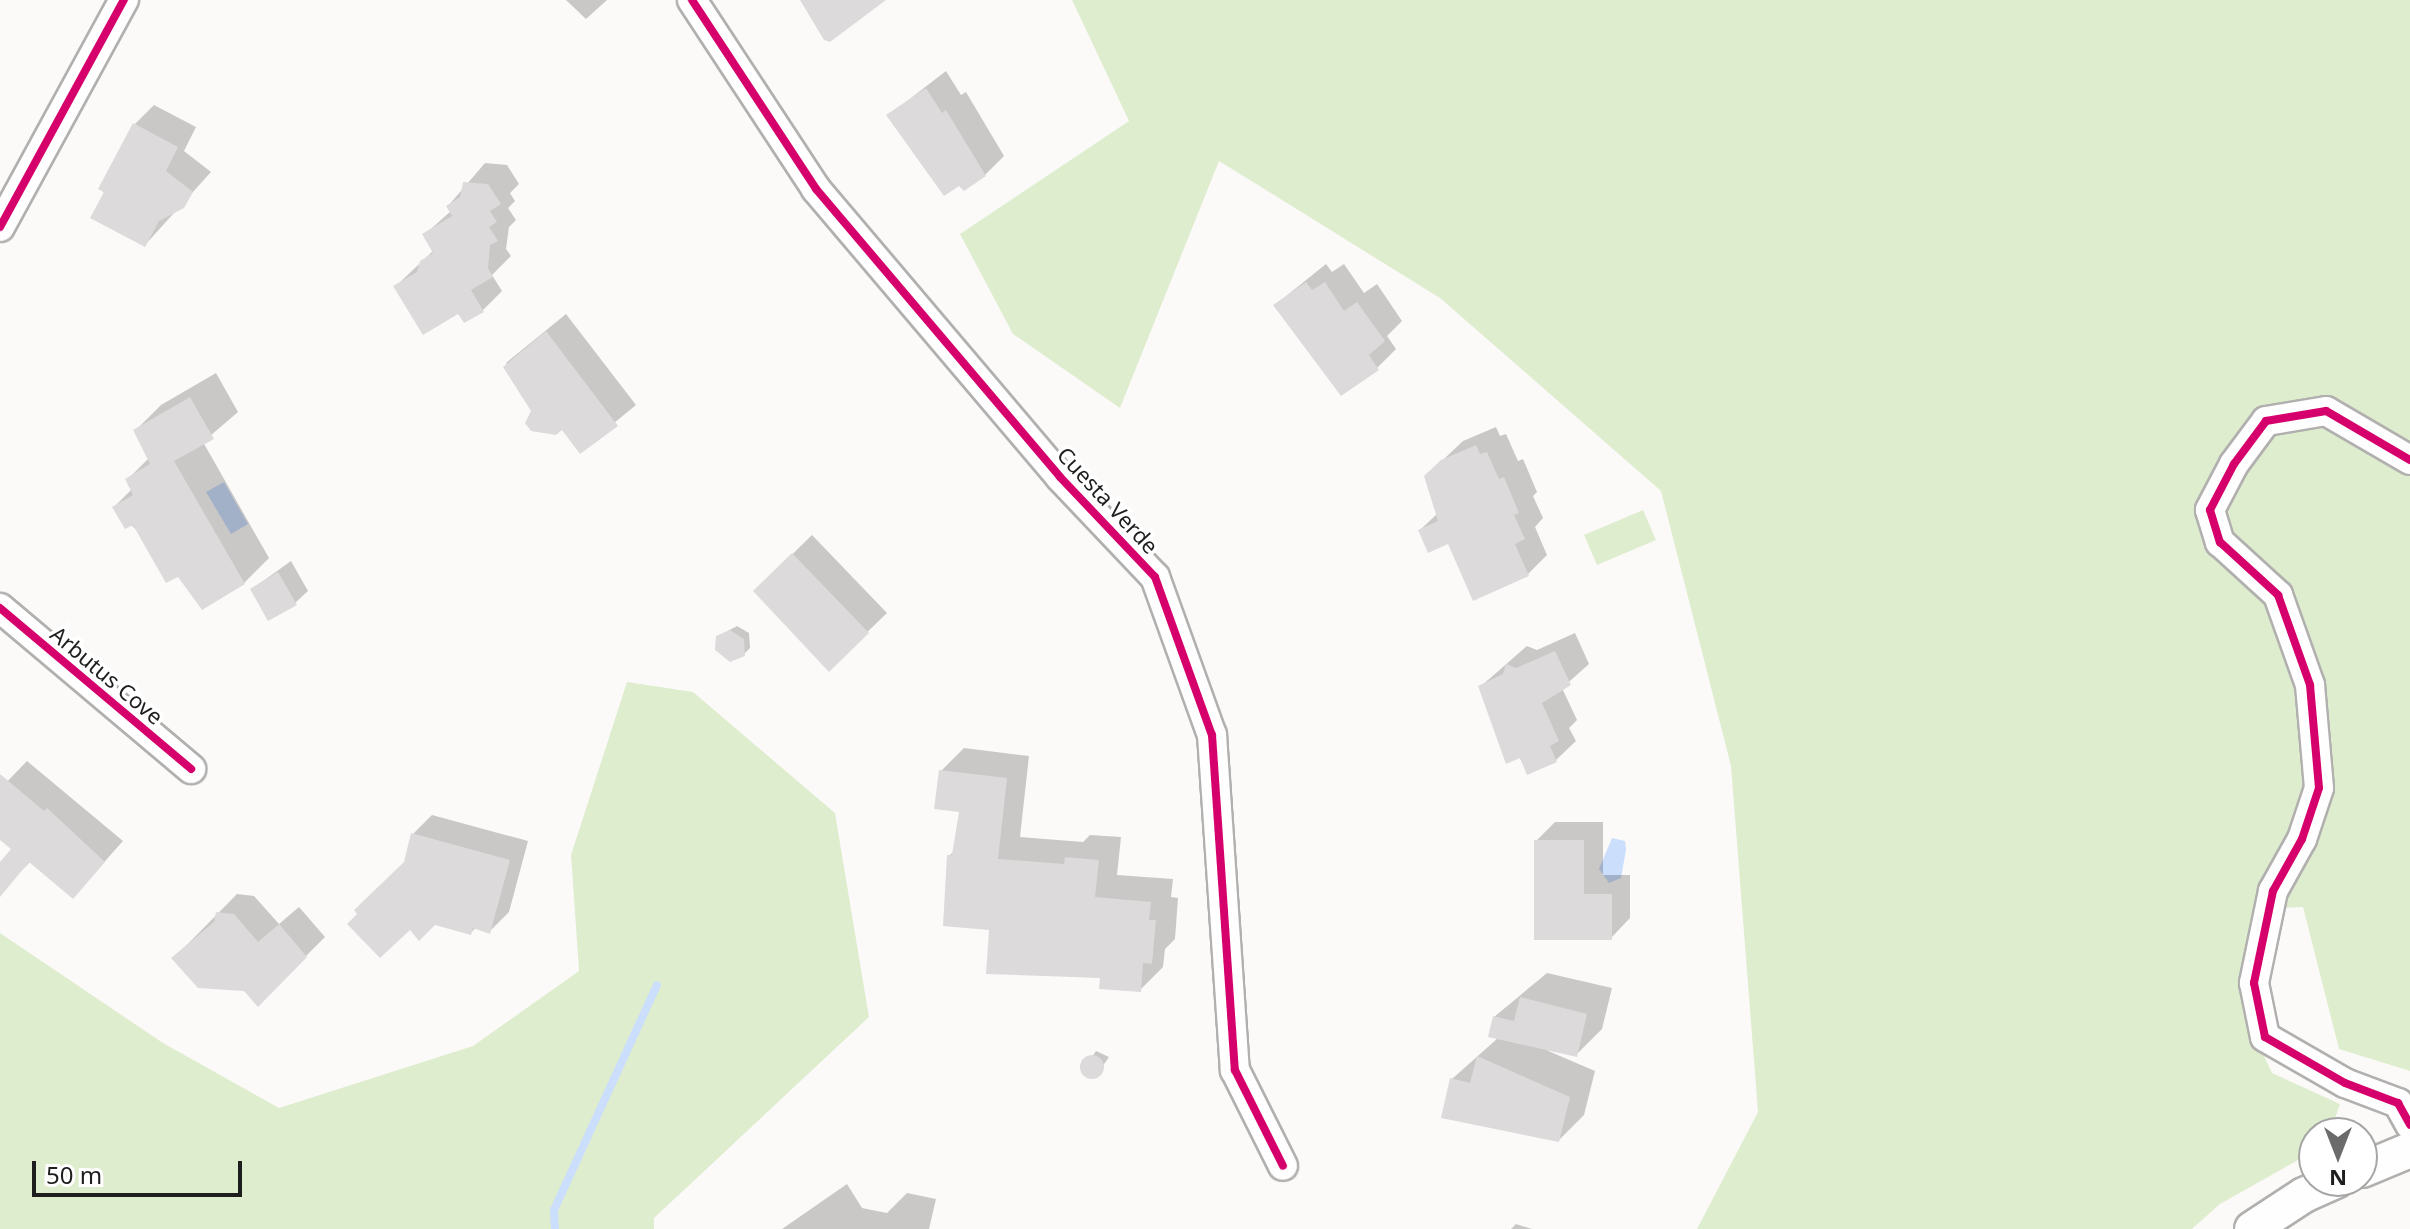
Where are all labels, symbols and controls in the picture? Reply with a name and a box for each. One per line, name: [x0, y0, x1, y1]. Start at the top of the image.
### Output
street label: Cuesta Verde: [1052, 441, 1164, 559]
street label: Arbutus Cove: [45, 620, 169, 730]
north arrow: [2298, 1117, 2378, 1197]
scale bar: [36, 1145, 246, 1195]
text: 50 m: [46, 1158, 102, 1191]
text: N: [2329, 1164, 2347, 1194]

